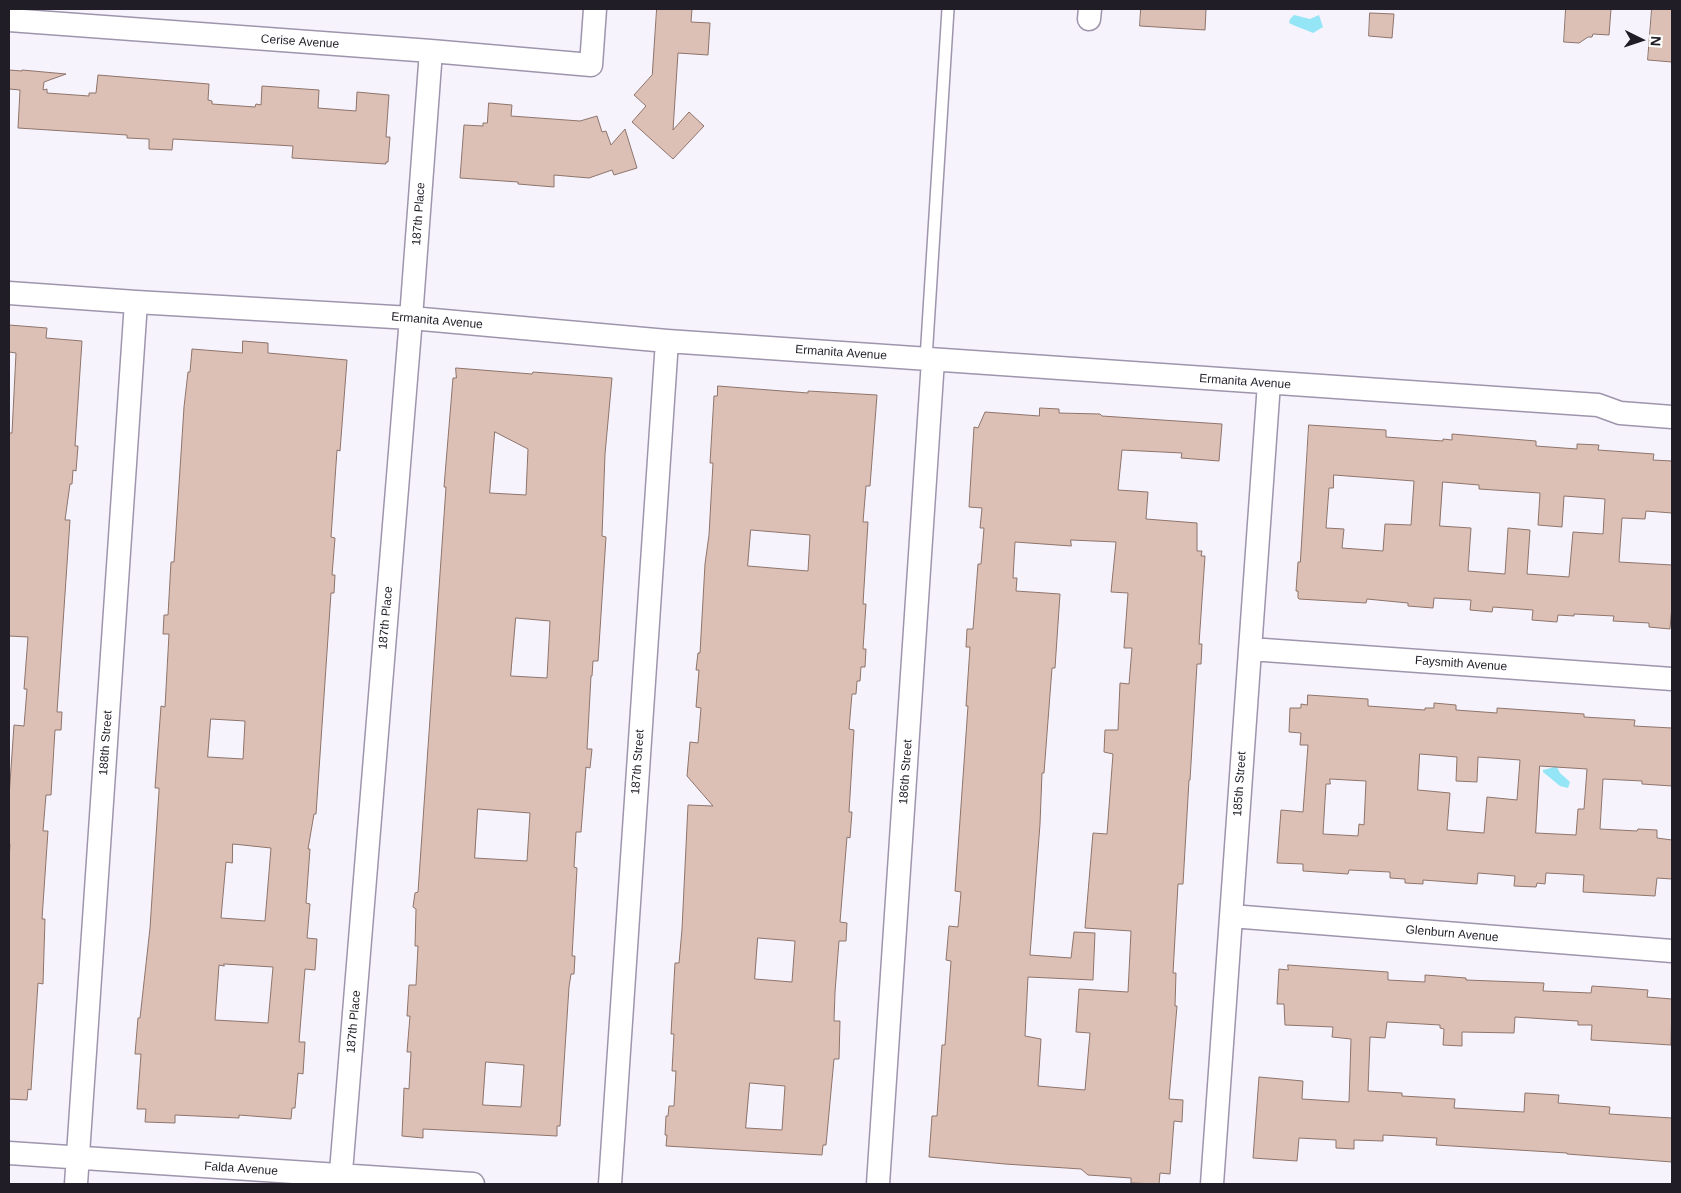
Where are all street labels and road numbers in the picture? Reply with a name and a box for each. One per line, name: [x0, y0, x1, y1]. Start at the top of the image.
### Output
street label: Cerise Avenue: [260, 32, 340, 52]
street label: 187th Place: [410, 182, 428, 246]
street label: Ermanita Avenue: [391, 310, 483, 332]
street label: Ermanita Avenue: [795, 343, 887, 363]
street label: Ermanita Avenue: [1199, 372, 1291, 392]
street label: 187th Place: [376, 586, 396, 650]
street label: Faysmith Avenue: [1414, 654, 1508, 674]
street label: 188th Street: [97, 710, 115, 776]
street label: 187th Street: [629, 729, 647, 795]
street label: 186th Street: [897, 739, 915, 805]
street label: 185th Street: [1231, 751, 1249, 817]
street label: Glenburn Avenue: [1405, 923, 1499, 945]
street label: 187th Place: [344, 990, 364, 1054]
street label: Falda Avenue: [204, 1159, 278, 1179]

